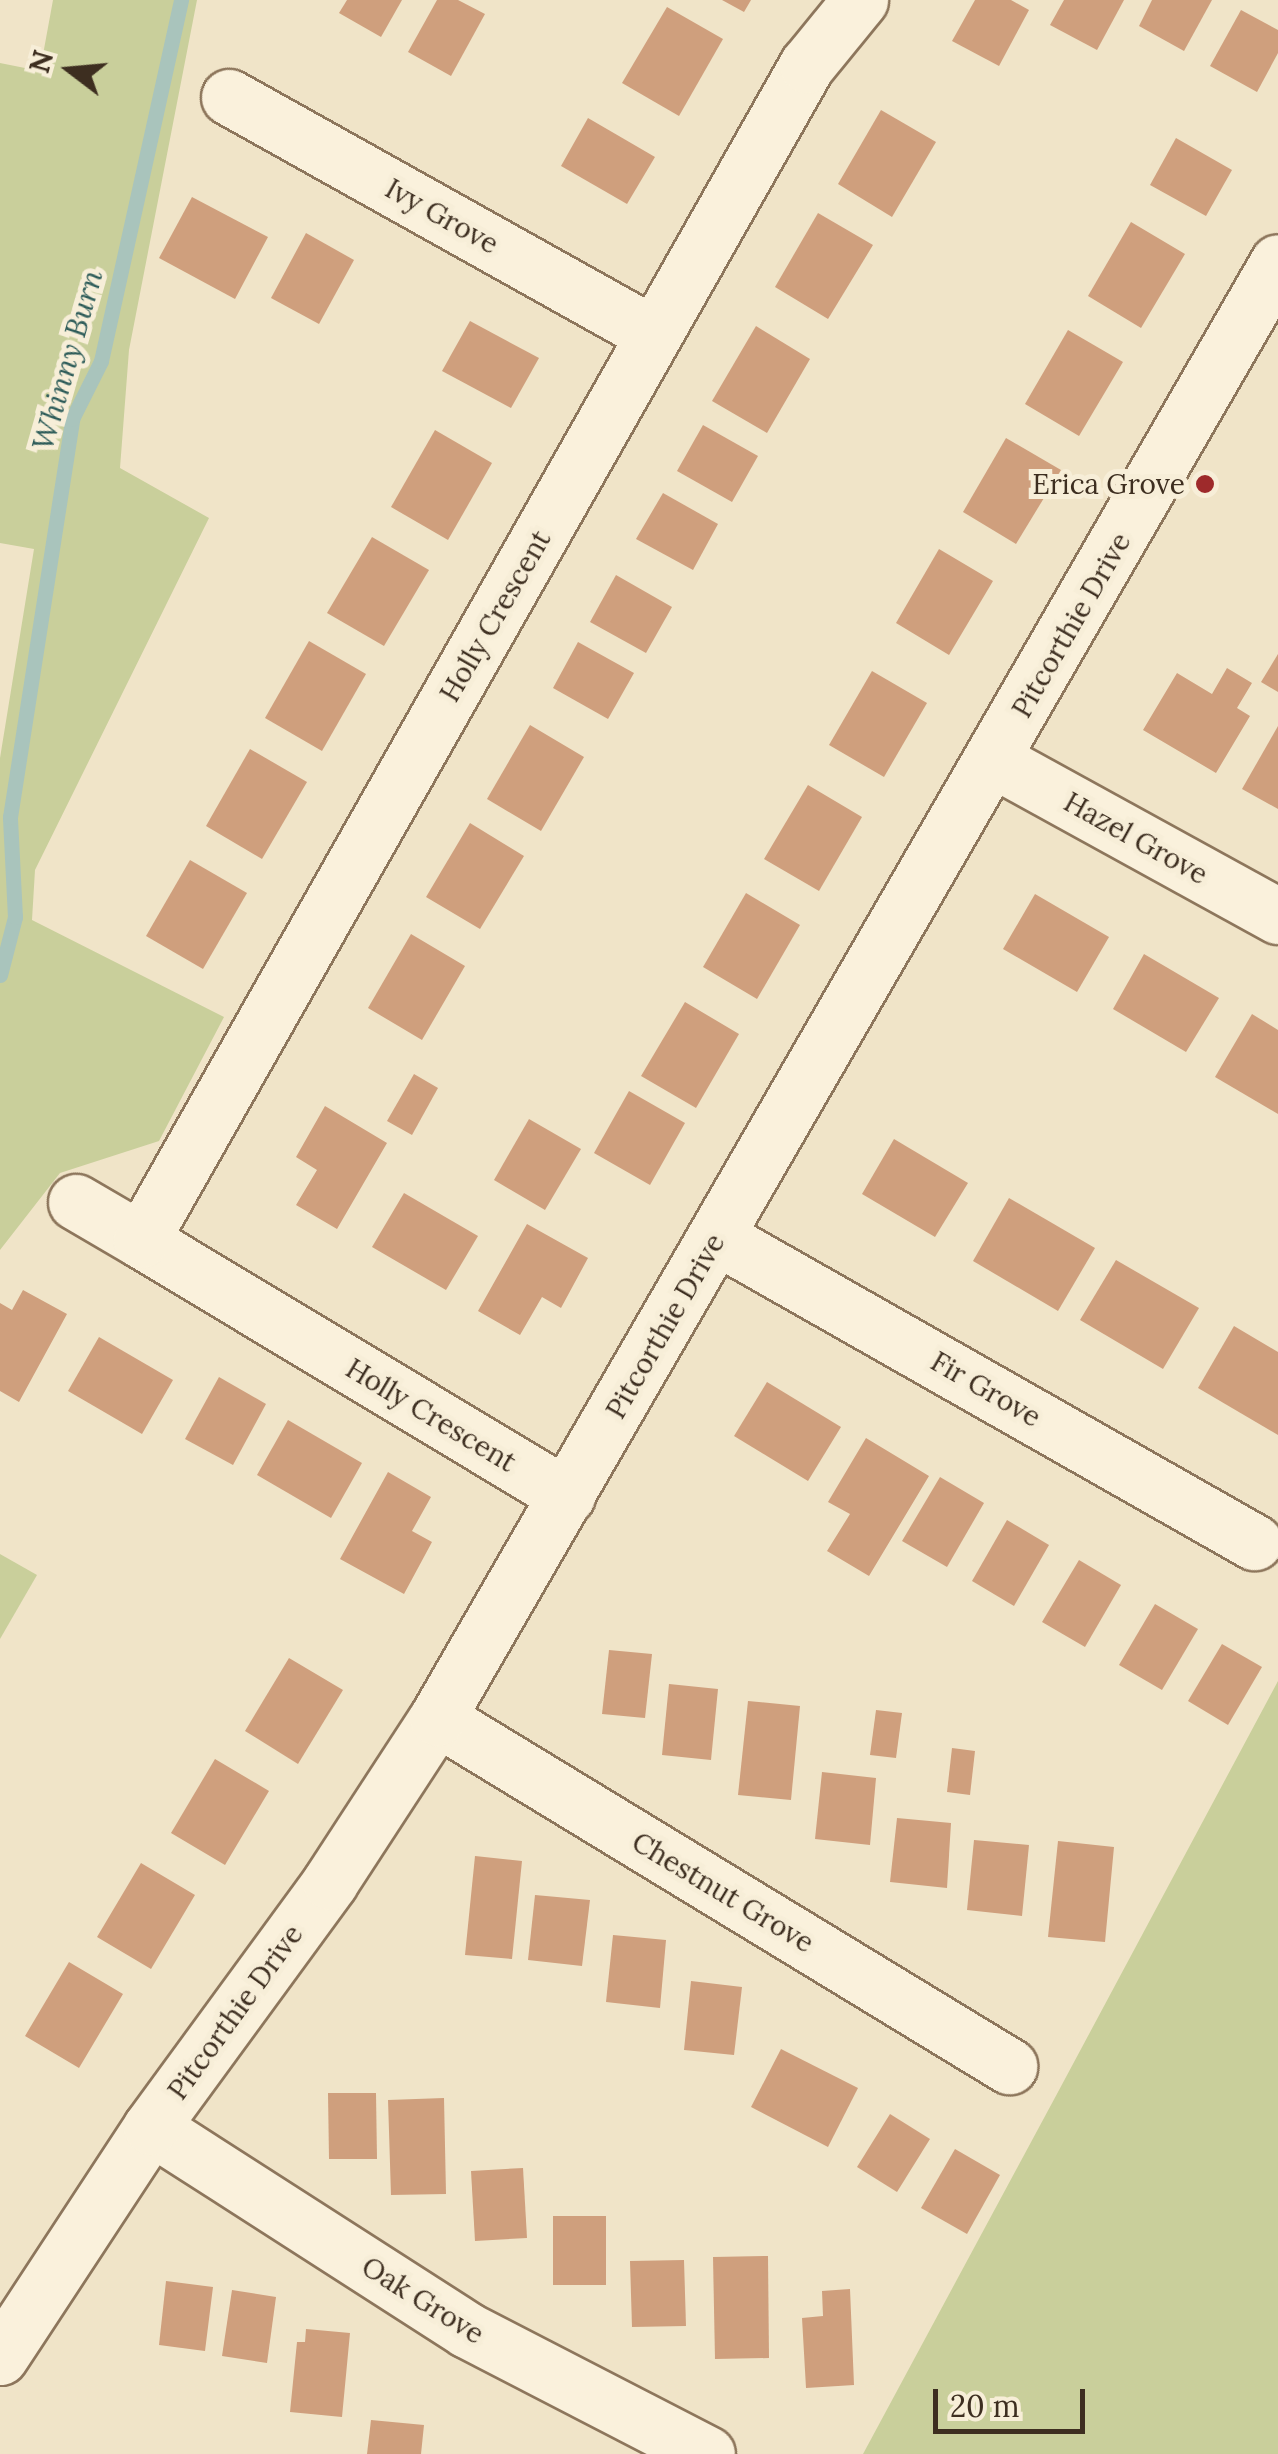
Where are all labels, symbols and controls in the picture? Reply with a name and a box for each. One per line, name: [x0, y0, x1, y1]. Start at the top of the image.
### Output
north arrow: [20, 20, 120, 120]
text: N: [21, 46, 61, 77]
street label: Ivy Grove: [380, 171, 504, 261]
water label: Whinny Burn: [24, 266, 110, 454]
place label: Erica Grove: [1032, 467, 1185, 501]
marker: Erica Grove: [1194, 473, 1216, 495]
street label: Holly Crescent: [432, 524, 558, 708]
street label: Pitcorthie Drive: [1005, 527, 1137, 723]
street label: Hazel Grove: [1058, 785, 1214, 891]
street label: Pitcorthie Drive: [599, 1228, 731, 1424]
street label: Fir Grove: [925, 1344, 1047, 1434]
street label: Holly Crescent: [340, 1351, 522, 1479]
street label: Chestnut Grove: [626, 1825, 820, 1959]
street label: Pitcorthie Drive: [160, 1918, 310, 2106]
street label: Oak Grove: [356, 2249, 490, 2351]
scale bar: [938, 2369, 1090, 2431]
text: 20 m: [950, 2387, 1019, 2425]

